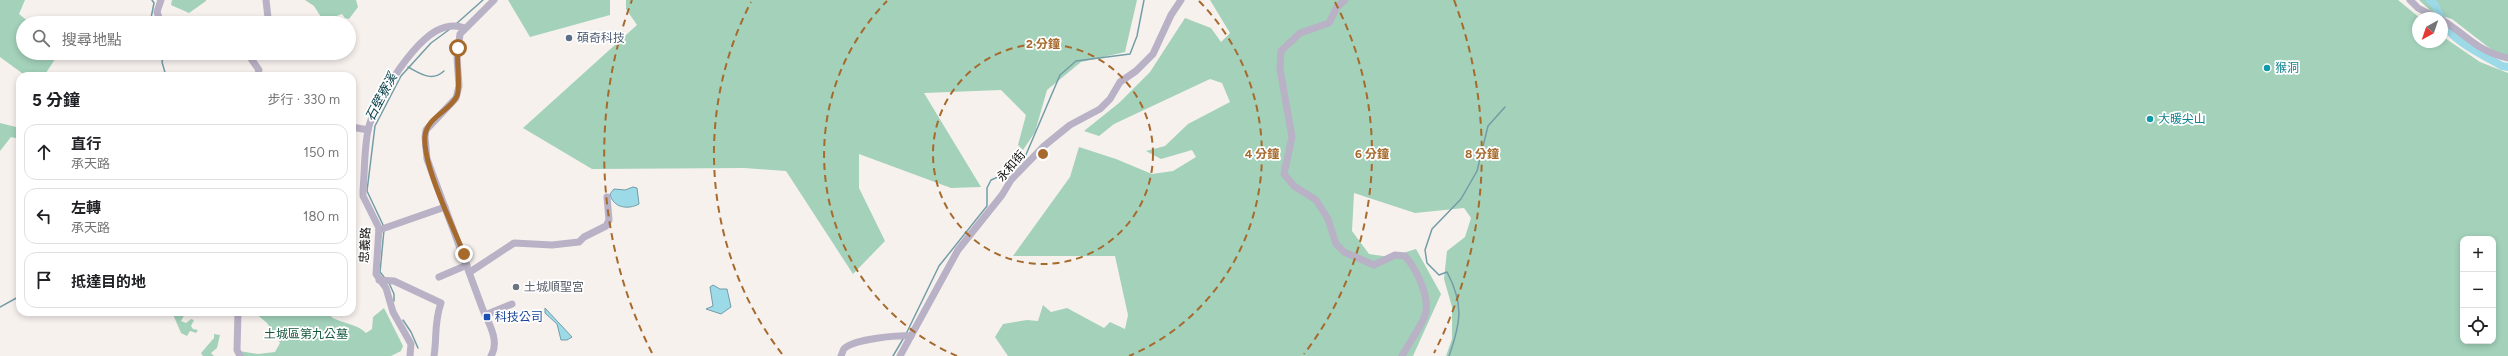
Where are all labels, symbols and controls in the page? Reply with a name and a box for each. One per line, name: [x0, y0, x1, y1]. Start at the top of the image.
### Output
north arrow: [2412, 12, 2448, 48]
search box: [16, 16, 356, 60]
icon: search: [30, 27, 52, 49]
text: 搜尋地點: [62, 31, 122, 49]
place label: 碩奇科技: [577, 31, 625, 45]
marker: 碩奇科技: [564, 33, 574, 43]
text: 2 分鐘: [1026, 37, 1060, 51]
route start: [449, 39, 467, 57]
place label: 猴洞: [2275, 61, 2299, 75]
marker: 猴洞: [2262, 63, 2272, 73]
water label: 石壁寮溪: [362, 69, 401, 123]
text: 5 分鐘: [32, 90, 80, 110]
text: 步行 · 330 m: [268, 92, 340, 107]
place label: 大暖尖山: [2158, 112, 2206, 126]
marker: 大暖尖山: [2145, 114, 2155, 124]
text: 直行: [71, 135, 101, 153]
icon: ahead: [33, 141, 55, 163]
text: 150 m: [304, 145, 339, 160]
centre of rings: [1036, 147, 1050, 161]
text: 4 分鐘: [1245, 147, 1279, 161]
text: 6 分鐘: [1355, 147, 1389, 161]
text: 8 分鐘: [1465, 147, 1499, 161]
street label: 永和街: [994, 148, 1028, 184]
text: 承天路: [71, 156, 110, 171]
text: 左轉: [71, 199, 101, 217]
icon: left: [33, 205, 55, 227]
text: 180 m: [303, 209, 339, 224]
text: 承天路: [71, 220, 110, 235]
street label: 忠義路: [357, 227, 373, 263]
map controls: [2460, 236, 2496, 344]
button: +: [2460, 236, 2496, 272]
route end: [455, 245, 473, 263]
icon: arrive: [33, 269, 55, 291]
button: −: [2460, 272, 2496, 308]
text: 抵達目的地: [71, 273, 146, 291]
place label: 土城順聖宮: [524, 280, 584, 294]
marker: 土城順聖宮: [511, 282, 521, 292]
button: locate: [2460, 308, 2496, 344]
place label: 科技公司: [495, 310, 543, 324]
marker: 科技公司: [482, 312, 492, 322]
park label: 土城區第九公墓: [264, 327, 348, 341]

